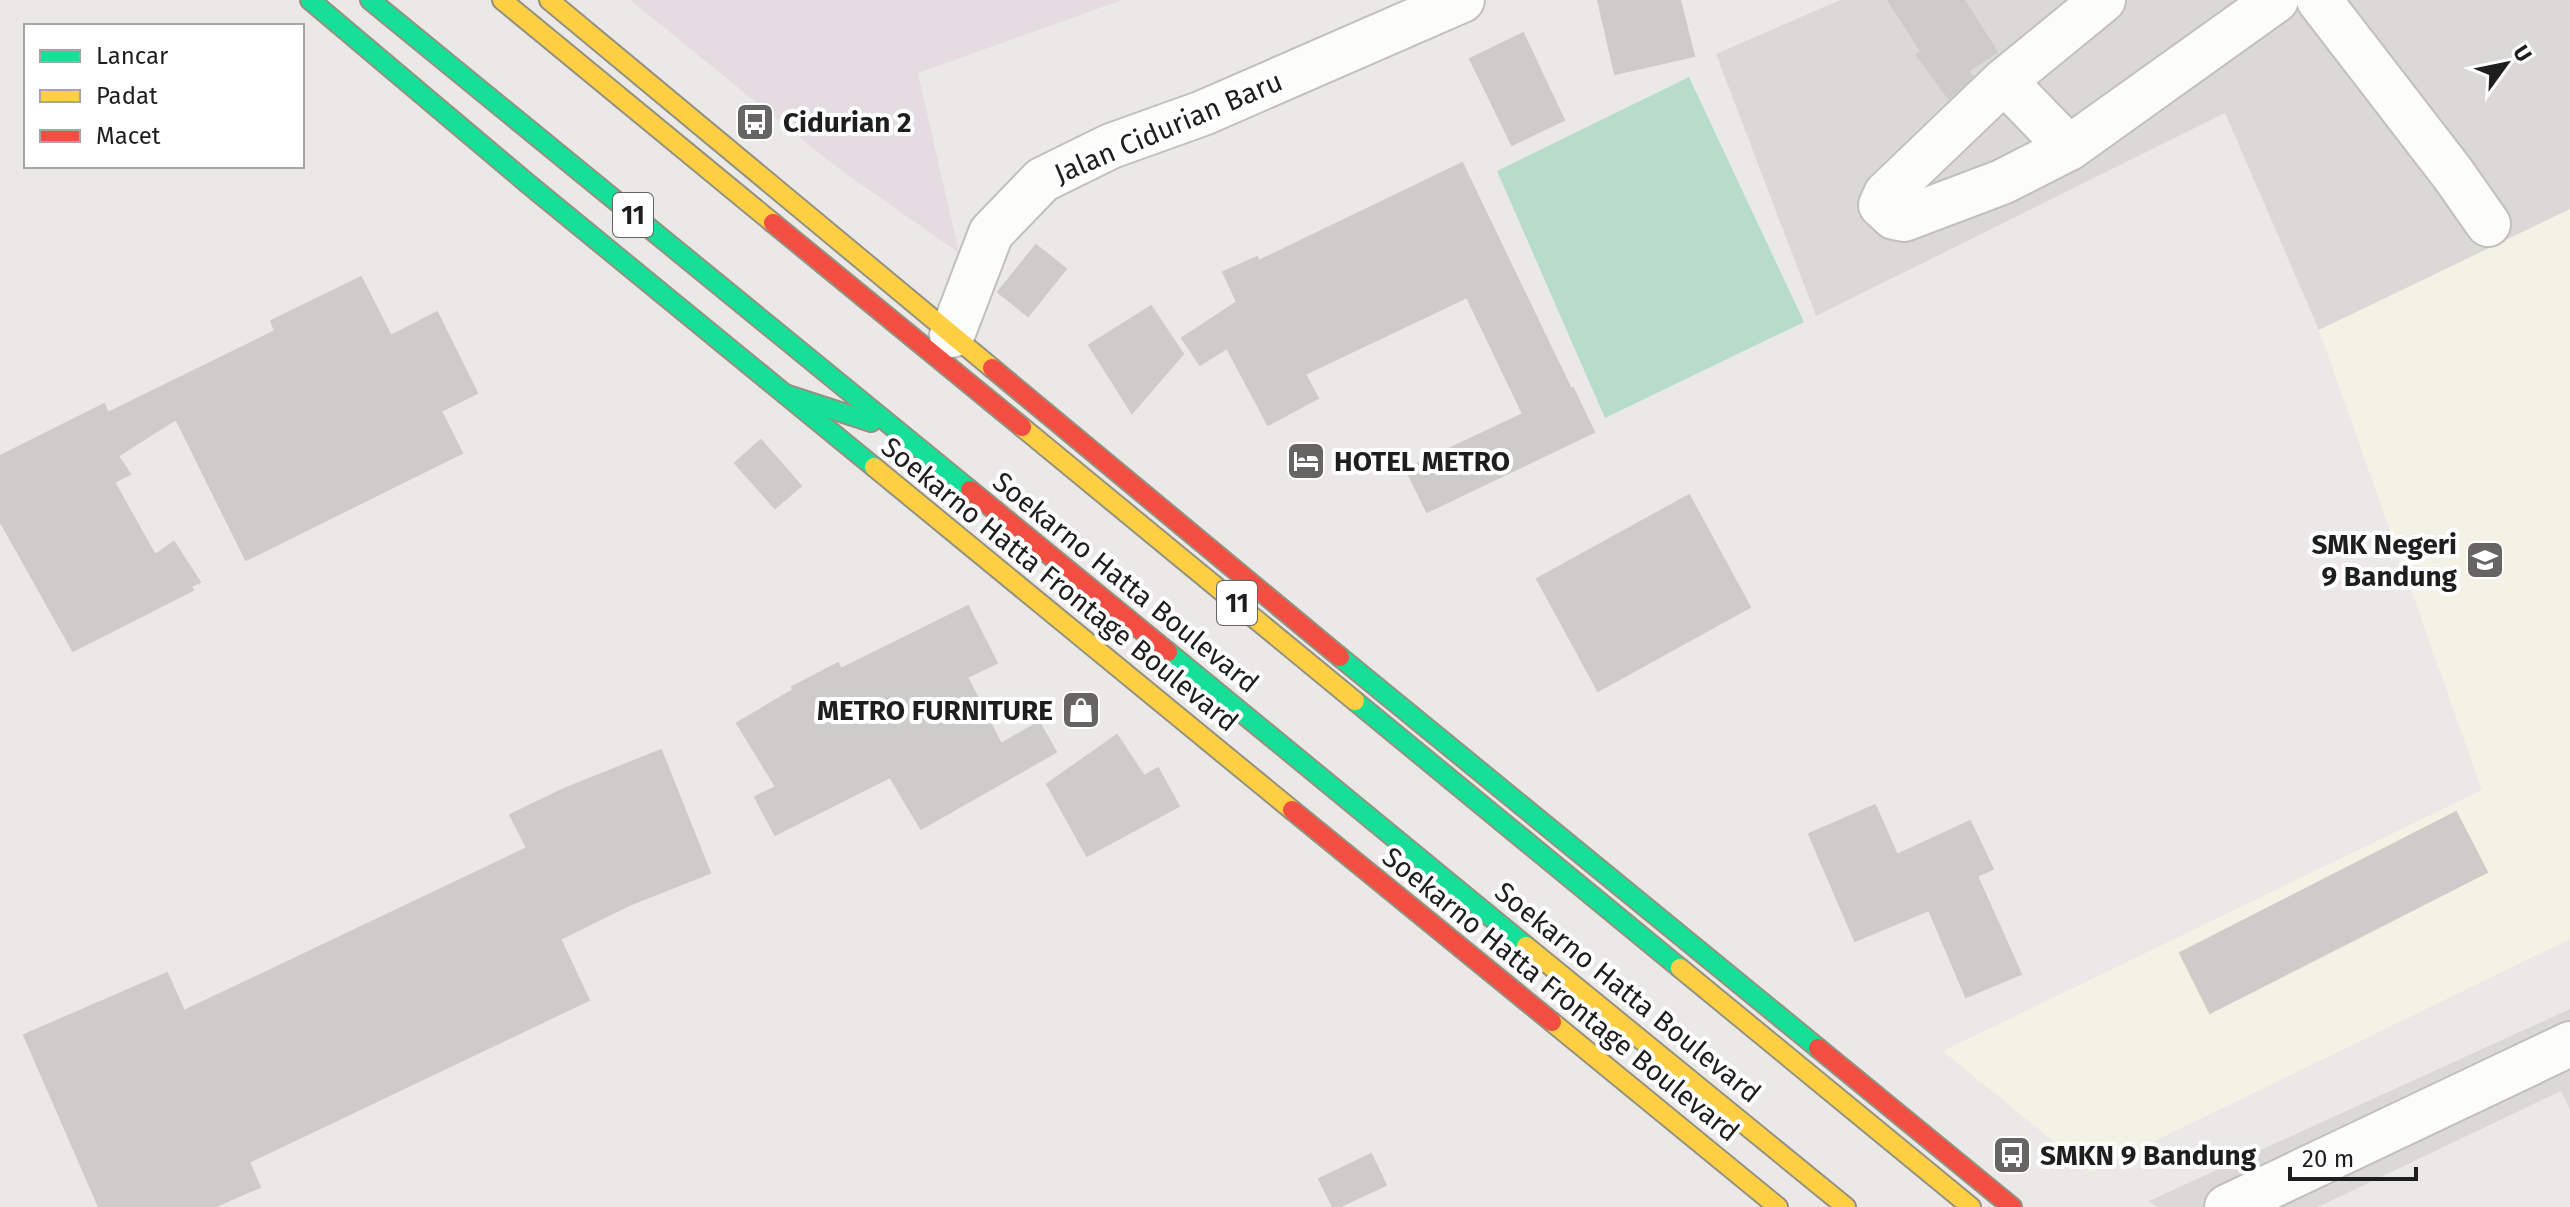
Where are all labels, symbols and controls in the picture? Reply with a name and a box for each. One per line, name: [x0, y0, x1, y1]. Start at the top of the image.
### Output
legend: [24, 24, 304, 168]
north arrow: [2466, 24, 2546, 104]
text: U: [2507, 40, 2538, 67]
text: Lancar: [96, 42, 169, 70]
street label: Jalan Cidurian Baru: [1049, 65, 1287, 190]
text: Padat: [96, 82, 158, 110]
bus stop icon: Cidurian 2: [734, 101, 776, 143]
place label: Cidurian 2: [783, 106, 912, 139]
text: Macet: [96, 122, 161, 150]
road number: 11: [613, 193, 653, 237]
street label: Soekarno Hatta Frontage Boulevard: [875, 430, 1245, 739]
hotel icon: HOTEL METRO: [1285, 440, 1327, 482]
place label: HOTEL METRO: [1334, 445, 1510, 478]
street label: Soekarno Hatta Boulevard: [986, 465, 1265, 700]
place label: SMK Negeri 9 Bandung: [2311, 528, 2458, 593]
school or university icon: SMK Negeri 9 Bandung: [2464, 539, 2506, 581]
road number: 11: [1217, 581, 1257, 625]
shop icon: METRO FURNITURE: [1060, 689, 1102, 731]
place label: METRO FURNITURE: [817, 694, 1053, 727]
street label: Soekarno Hatta Frontage Boulevard: [1376, 840, 1746, 1149]
street label: Soekarno Hatta Boulevard: [1488, 875, 1767, 1110]
scale bar: [2290, 1131, 2416, 1181]
bus stop icon: SMKN 9 Bandung: [1991, 1134, 2033, 1176]
place label: SMKN 9 Bandung: [2040, 1139, 2257, 1172]
text: 20 m: [2302, 1145, 2354, 1173]

